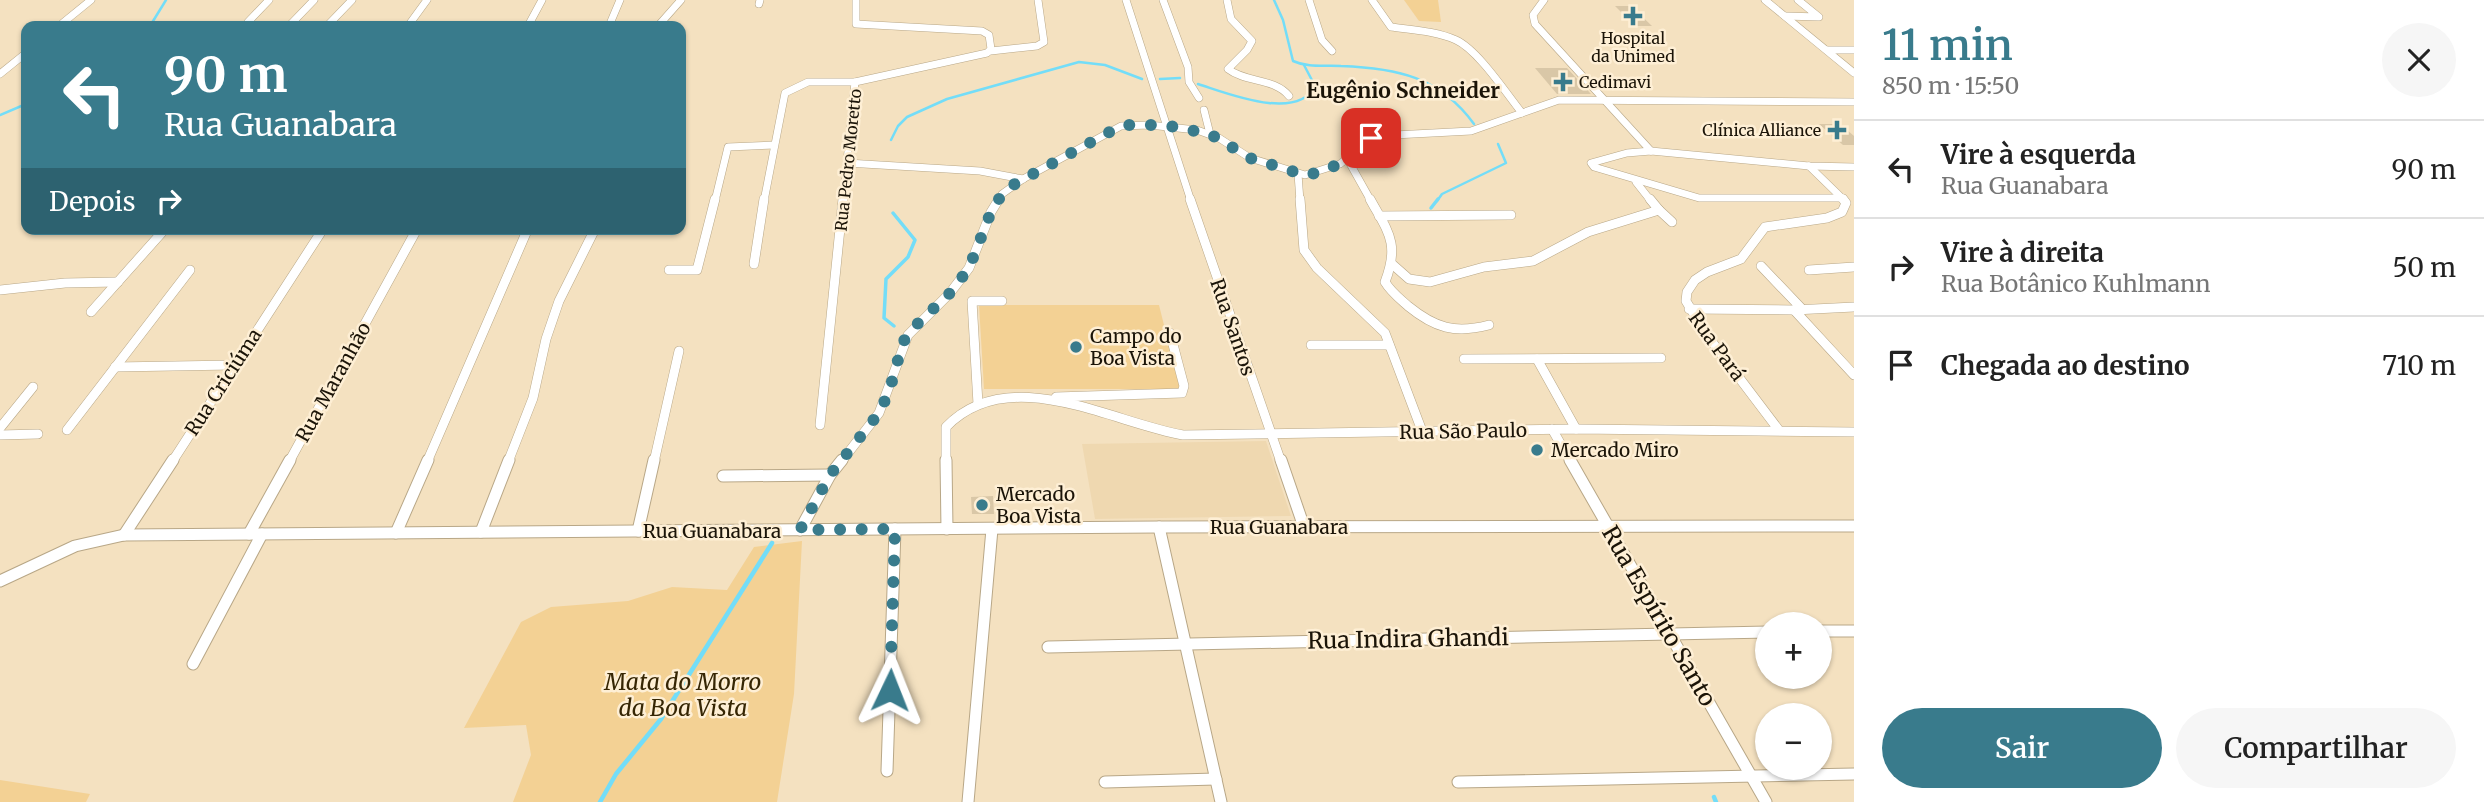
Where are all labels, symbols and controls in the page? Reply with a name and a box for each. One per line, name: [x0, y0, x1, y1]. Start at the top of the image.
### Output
marker: Hospital da Unimed: [1623, 6, 1643, 26]
text: 11 min: [1882, 19, 2013, 71]
button: close: [2382, 23, 2456, 97]
place label: Hospital da Unimed: [1591, 28, 1675, 66]
text: 90 m: [164, 44, 288, 105]
icon: left: [49, 49, 140, 140]
text: 850 m · 15:50: [1882, 71, 2019, 100]
marker: Cedimavi: [1553, 72, 1573, 92]
place label: Cedimavi: [1579, 72, 1651, 92]
district label: Eugênio Schneider: [1306, 77, 1500, 104]
street label: Rua Pedro Moretto: [831, 88, 865, 232]
text: Rua Guanabara: [164, 105, 397, 145]
pin: [1341, 108, 1401, 168]
icon: arrive: [1352, 119, 1390, 157]
place label: Clínica Alliance: [1702, 120, 1821, 140]
marker: Clínica Alliance: [1827, 120, 1847, 140]
text: Vire à esquerda: [1941, 138, 2136, 171]
icon: left: [1882, 150, 1920, 188]
text: 90 m: [2392, 153, 2456, 186]
text: Rua Guanabara: [1941, 171, 2108, 200]
icon: right: [150, 182, 188, 220]
text: Depois: [49, 185, 136, 218]
text: Vire à direita: [1941, 236, 2104, 269]
icon: right: [1882, 248, 1920, 286]
text: 50 m: [2392, 251, 2456, 284]
text: Rua Botânico Kuhlmann: [1941, 269, 2211, 298]
street label: Rua Santos: [1205, 275, 1261, 379]
street label: Rua Pará: [1684, 306, 1750, 386]
street label: Rua Maranhão: [290, 318, 376, 446]
street label: Rua Criciúma: [180, 324, 266, 440]
place label: Campo do Boa Vista: [1090, 324, 1182, 370]
marker: Campo do Boa Vista: [1068, 339, 1084, 355]
icon: arrive: [1882, 346, 1920, 384]
text: Chegada ao destino: [1941, 349, 2190, 382]
text: 710 m: [2382, 349, 2456, 382]
street label: Rua São Paulo: [1399, 418, 1527, 444]
place label: Mercado Miro: [1551, 438, 1679, 462]
marker: Mercado Miro: [1529, 442, 1545, 458]
place label: Mercado Boa Vista: [996, 482, 1081, 528]
marker: Mercado Boa Vista: [974, 497, 990, 513]
street label: Rua Guanabara: [1210, 515, 1348, 539]
street label: Rua Guanabara: [643, 519, 781, 543]
street label: Rua Espírito Santo: [1596, 520, 1723, 711]
map controls: [1755, 612, 1832, 780]
button: +: [1755, 612, 1832, 689]
street label: Rua Indira Ghandi: [1307, 622, 1509, 655]
position arrow: [853, 653, 927, 727]
park label: Mata do Morro da Boa Vista: [604, 667, 761, 722]
button: −: [1755, 703, 1832, 780]
button: Sair: [1882, 708, 2162, 788]
button: Compartilhar: [2176, 708, 2456, 788]

